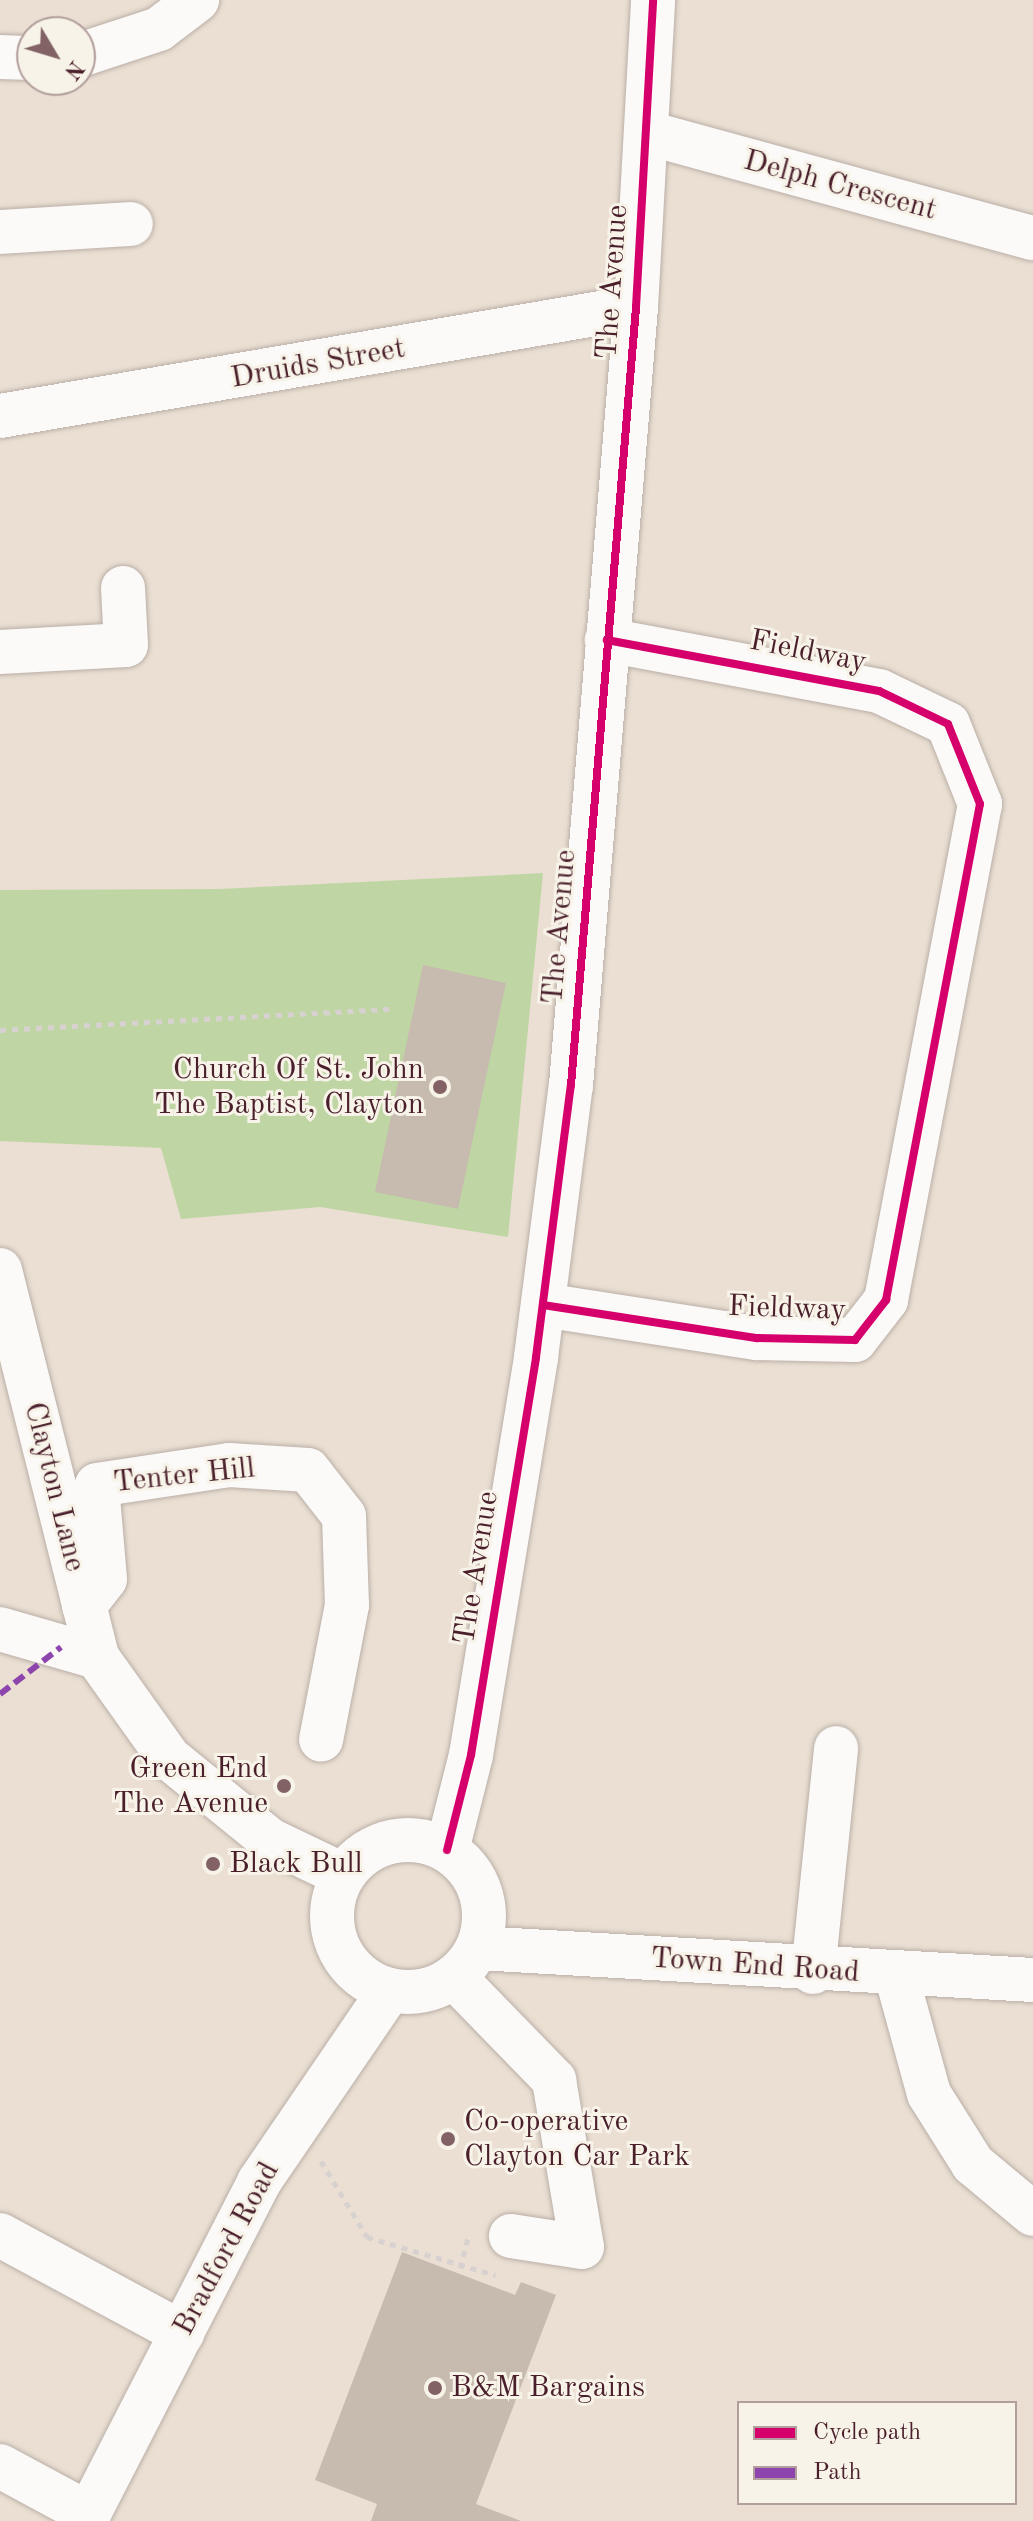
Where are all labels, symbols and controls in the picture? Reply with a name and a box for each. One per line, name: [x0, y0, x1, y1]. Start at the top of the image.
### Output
north arrow: [16, 16, 96, 96]
text: N: [59, 56, 87, 83]
street label: Delph Crescent: [740, 143, 940, 229]
street label: The Avenue: [590, 203, 636, 361]
street label: Druids Street: [228, 331, 408, 397]
street label: Fieldway: [746, 623, 870, 681]
street label: The Avenue: [535, 848, 585, 1006]
place label: Church Of St. John The Baptist, Clayton: [154, 1052, 424, 1122]
marker: Church Of St. John The Baptist, Clayton: [431, 1078, 449, 1096]
street label: Fieldway: [727, 1289, 847, 1329]
street label: Clayton Lane: [16, 1399, 92, 1575]
street label: Tenter Hill: [111, 1451, 257, 1501]
street label: The Avenue: [447, 1489, 507, 1647]
place label: Green End The Avenue: [113, 1751, 268, 1822]
marker: Green End The Avenue: [275, 1777, 293, 1795]
place label: Black Bull: [229, 1846, 363, 1882]
marker: Black Bull: [204, 1855, 222, 1873]
street label: Town End Road: [649, 1941, 861, 1991]
place label: Co-operative Clayton Car Park: [464, 2104, 690, 2174]
marker: Co-operative Clayton Car Park: [439, 2130, 457, 2148]
street label: Bradford Road: [166, 2156, 288, 2342]
place label: B&M Bargains: [451, 2370, 645, 2406]
marker: B&M Bargains: [426, 2379, 444, 2397]
legend: [737, 2401, 1017, 2505]
text: Cycle path: [813, 2421, 921, 2445]
text: Path: [813, 2461, 862, 2485]

